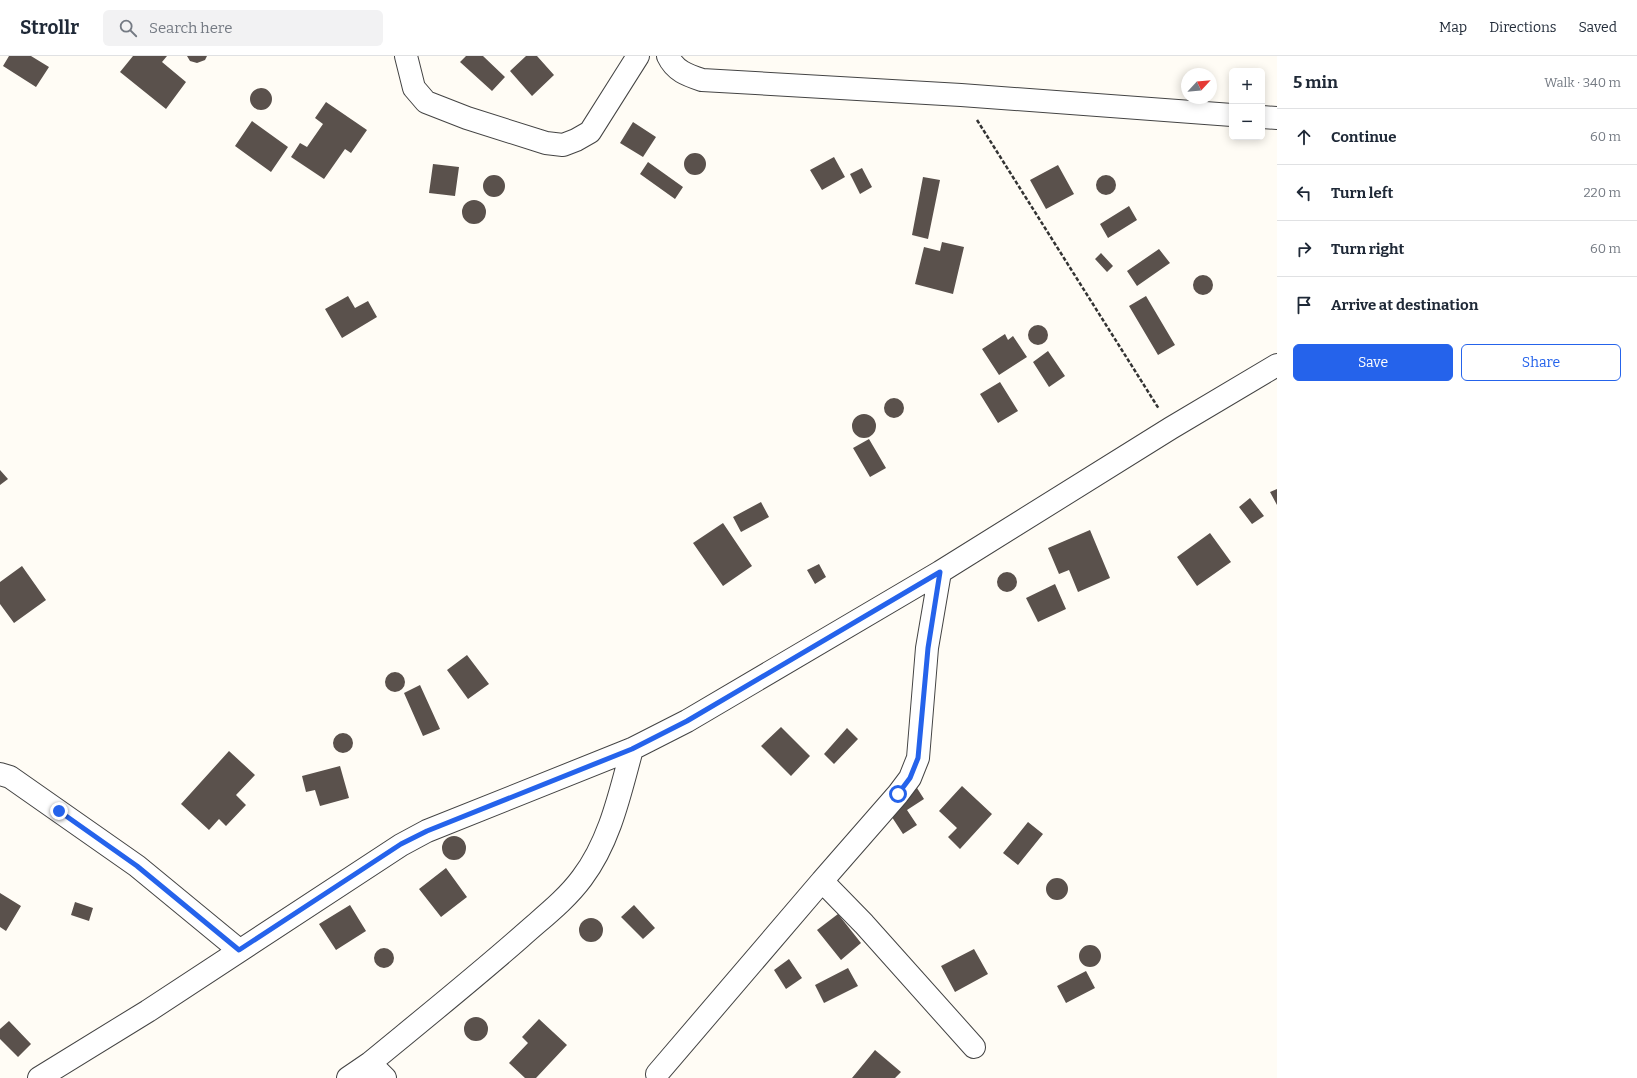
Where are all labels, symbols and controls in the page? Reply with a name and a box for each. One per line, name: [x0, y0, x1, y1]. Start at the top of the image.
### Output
search box: [103, 10, 383, 46]
text: Strollr: [20, 16, 79, 39]
icon: search: [117, 17, 139, 39]
text: Search here: [149, 19, 232, 37]
text: Map: [1439, 19, 1467, 36]
text: Directions: [1489, 19, 1557, 36]
text: Saved: [1579, 19, 1617, 36]
north arrow: [1181, 68, 1217, 104]
map controls: [1229, 68, 1265, 140]
button: +: [1229, 68, 1265, 104]
text: 5 min: [1293, 72, 1338, 93]
text: Walk · 340 m: [1544, 75, 1621, 90]
button: −: [1229, 104, 1265, 140]
icon: ahead: [1293, 126, 1315, 148]
text: Continue: [1331, 128, 1397, 146]
text: 60 m: [1590, 129, 1621, 144]
icon: left: [1293, 182, 1315, 204]
text: Turn left: [1331, 184, 1393, 202]
text: 220 m: [1584, 185, 1621, 200]
icon: right: [1293, 238, 1315, 260]
text: Turn right: [1331, 240, 1404, 258]
text: 60 m: [1590, 241, 1621, 256]
icon: arrive: [1293, 294, 1315, 316]
text: Arrive at destination: [1331, 296, 1478, 314]
button: Save: [1293, 344, 1453, 381]
button: Share: [1461, 344, 1621, 381]
route start: [889, 785, 907, 803]
route end: [50, 802, 68, 820]

